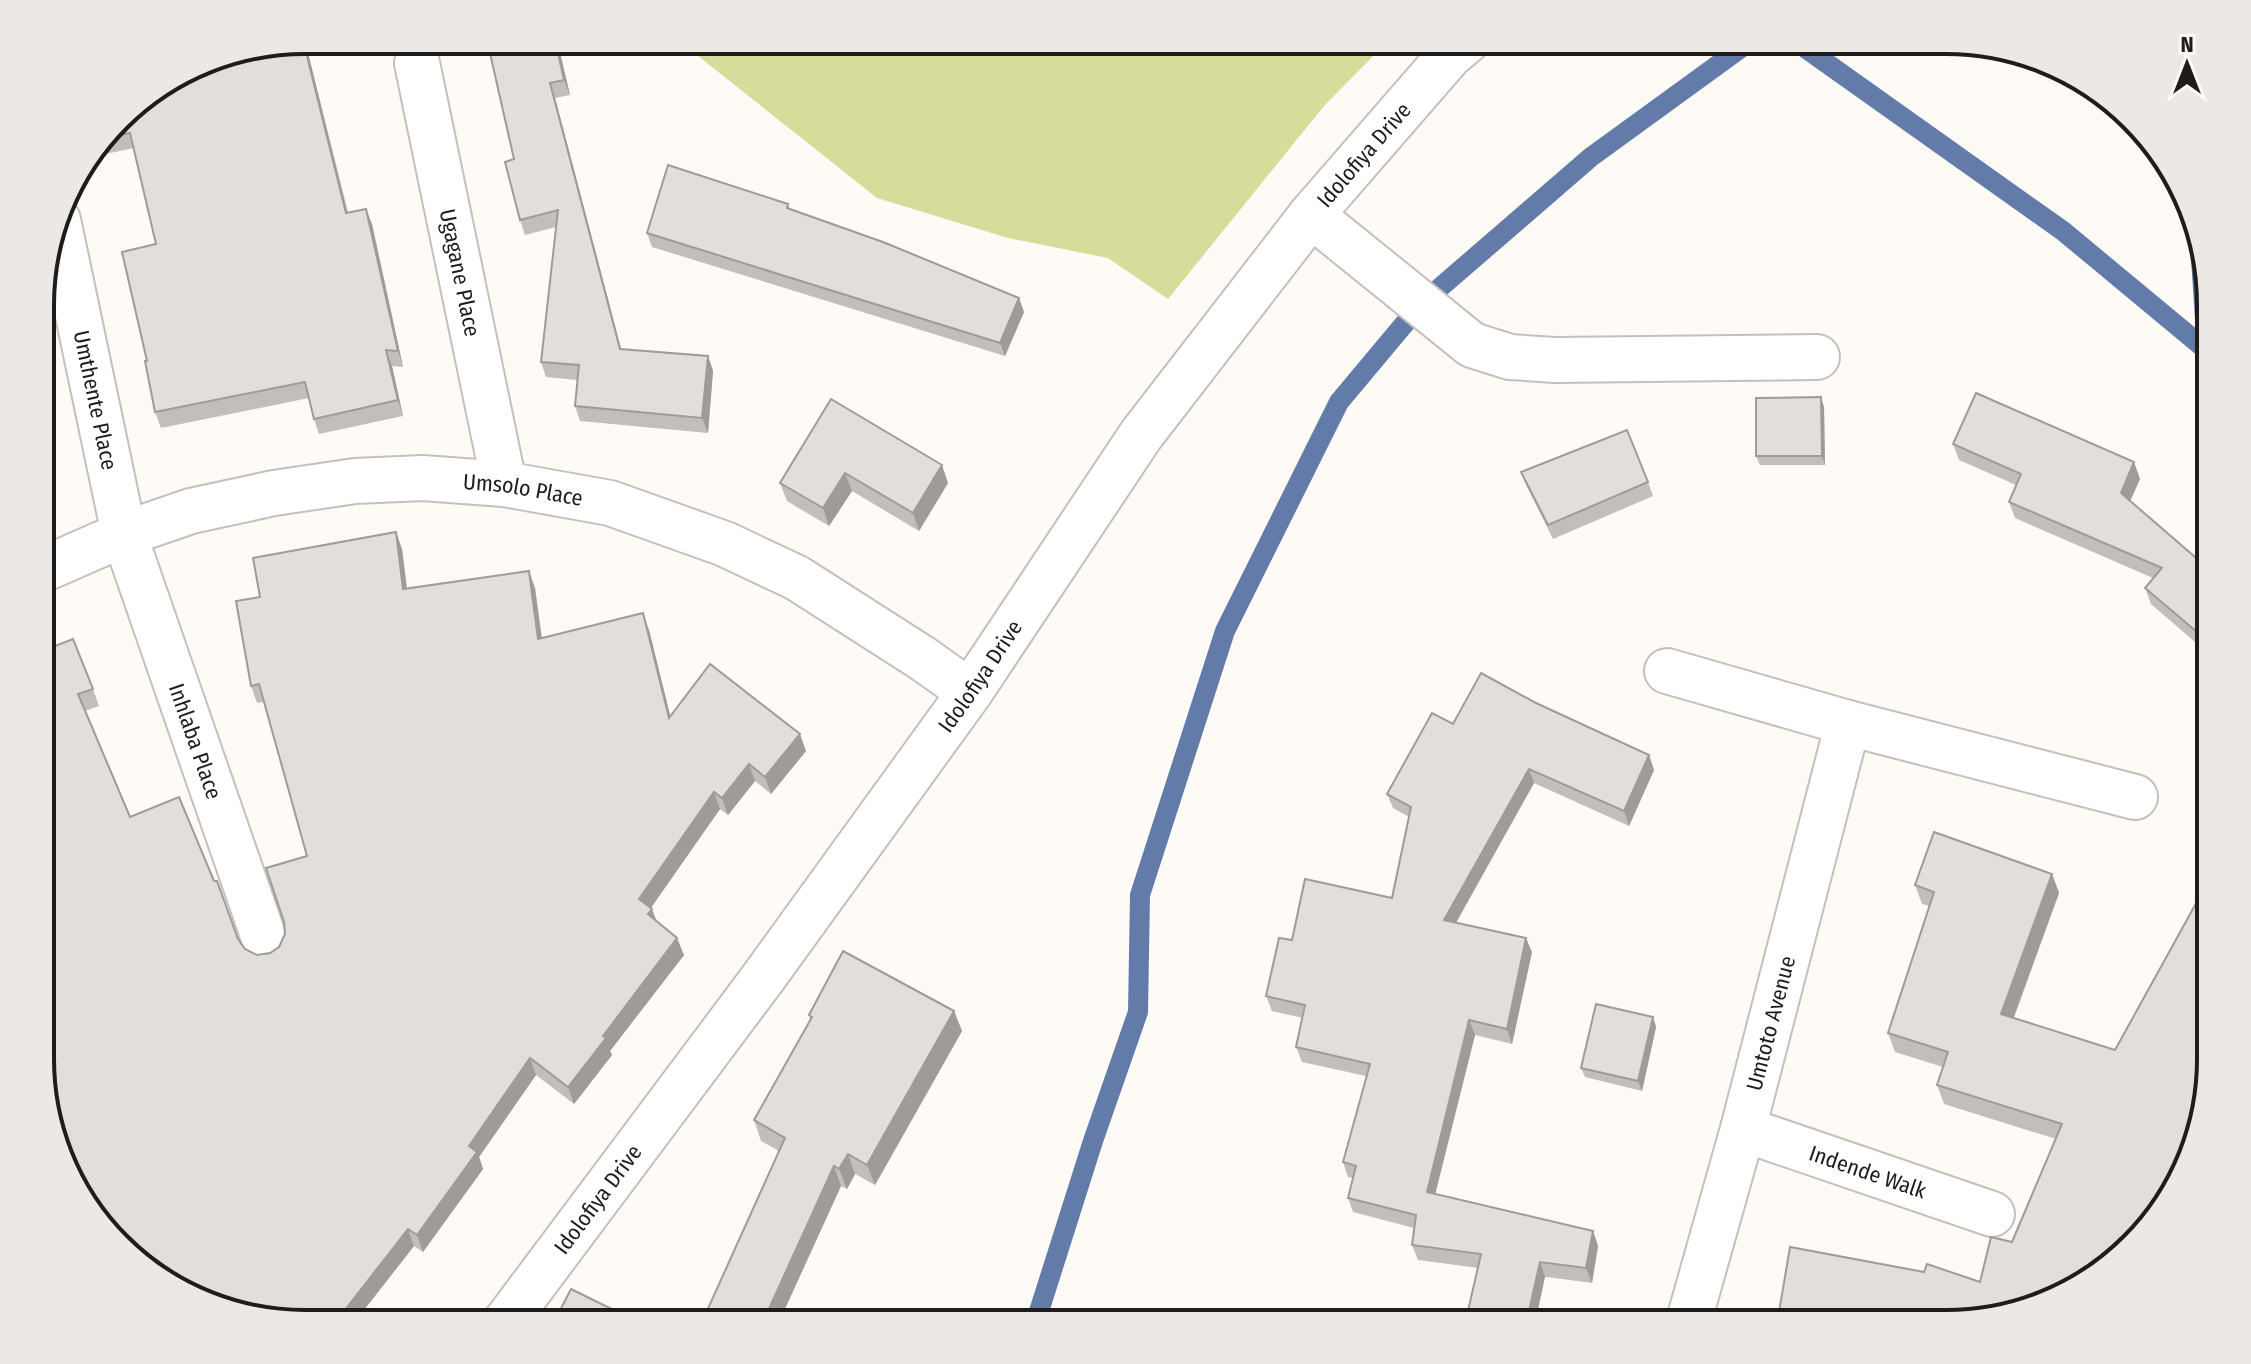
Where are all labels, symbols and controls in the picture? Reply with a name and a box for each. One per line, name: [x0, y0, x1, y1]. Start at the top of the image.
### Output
north arrow: [2147, 24, 2227, 104]
text: N: [2180, 31, 2194, 58]
street label: Idolofiya Drive: [1311, 97, 1417, 213]
street label: Ugagane Place: [433, 207, 486, 339]
street label: Umthente Place: [68, 328, 123, 472]
street label: Umsolo Place: [462, 468, 585, 512]
street label: Idolofiya Drive: [932, 615, 1028, 738]
street label: Inhlaba Place: [163, 680, 228, 803]
street label: Umtoto Avenue: [1741, 953, 1801, 1093]
street label: Idolofiya Drive: [548, 1139, 648, 1260]
street label: Indende Walk: [1806, 1140, 1931, 1205]

